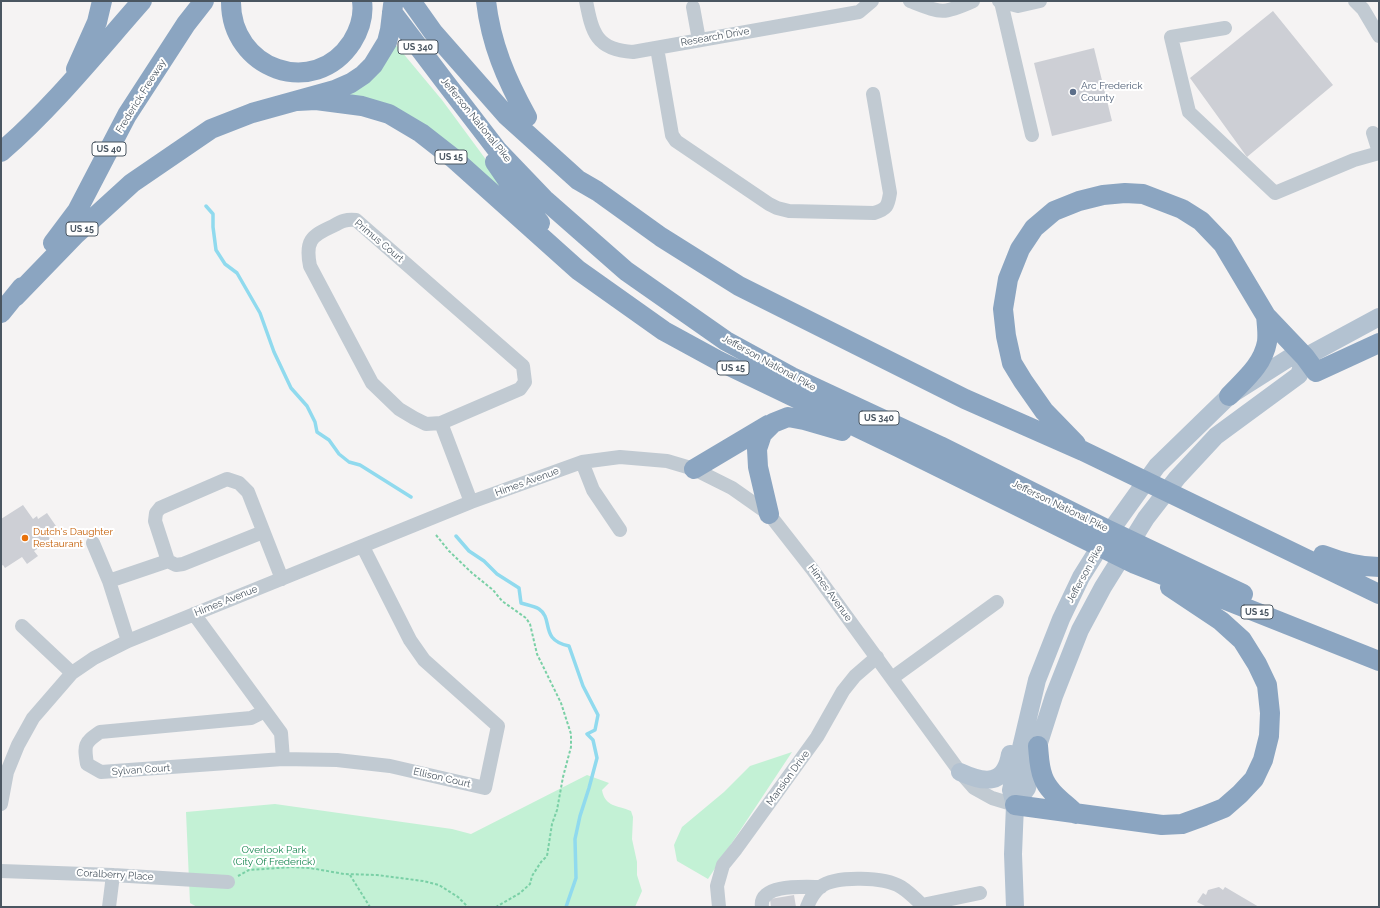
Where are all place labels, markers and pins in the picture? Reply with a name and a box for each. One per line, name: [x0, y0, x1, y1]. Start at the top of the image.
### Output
place label: Arc Frederick County: [1081, 80, 1142, 104]
marker: Arc Frederick County: [1068, 87, 1078, 97]
place label: Dutch's Daughter Restaurant: [33, 526, 113, 550]
marker: Dutch's Daughter Restaurant: [20, 533, 30, 543]

